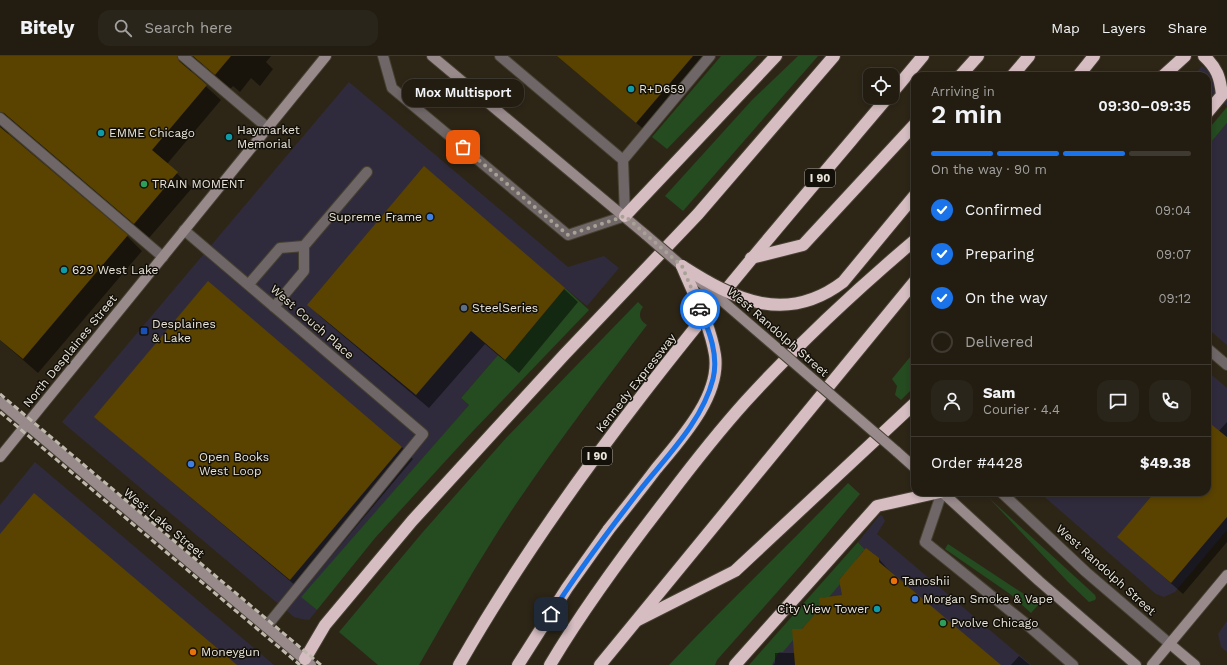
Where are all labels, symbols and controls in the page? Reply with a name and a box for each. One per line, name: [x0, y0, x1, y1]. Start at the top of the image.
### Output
search box: [98, 10, 378, 46]
text: Bitely: [20, 16, 74, 39]
icon: search: [112, 17, 134, 39]
text: Search here: [144, 19, 232, 37]
text: Map: [1051, 20, 1080, 36]
text: Layers: [1102, 20, 1146, 36]
text: Share: [1168, 20, 1207, 36]
map controls: [863, 68, 899, 104]
button: locate: [863, 68, 899, 104]
callout: Mox Multisport: [402, 79, 524, 107]
place label: R+D659: [639, 82, 685, 96]
marker: R+D659: [626, 84, 636, 94]
text: Arriving in: [931, 84, 995, 99]
text: Mox Multisport: [415, 85, 511, 100]
text: 09:30–09:35: [1098, 97, 1191, 115]
text: 2 min: [931, 99, 1002, 129]
place label: Haymarket Memorial: [237, 123, 300, 151]
place label: EMME Chicago: [109, 126, 195, 140]
marker: EMME Chicago: [96, 128, 106, 138]
pin: [446, 130, 480, 164]
marker: Haymarket Memorial: [224, 132, 234, 142]
icon: bag: [452, 136, 474, 158]
text: On the way · 90 m: [931, 162, 1047, 177]
road number: I 90: [805, 169, 835, 187]
place label: TRAIN MOMENT: [152, 177, 245, 191]
marker: TRAIN MOMENT: [139, 179, 149, 189]
icon: check: [931, 199, 953, 221]
text: Confirmed: [965, 201, 1042, 219]
text: 09:04: [1155, 203, 1191, 218]
place label: Supreme Frame: [329, 210, 422, 224]
marker: Supreme Frame: [425, 212, 435, 222]
icon: check: [931, 243, 953, 265]
text: Preparing: [965, 245, 1034, 263]
text: 09:07: [1156, 247, 1191, 262]
place label: 629 West Lake: [72, 263, 159, 277]
marker: 629 West Lake: [59, 265, 69, 275]
street label: West Couch Place: [267, 282, 357, 362]
street label: West Randolph Street: [725, 284, 831, 380]
icon: check: [931, 287, 953, 309]
courier: [680, 289, 720, 329]
text: On the way: [965, 289, 1047, 307]
text: 09:12: [1158, 291, 1191, 306]
street label: North Desplaines Street: [20, 292, 120, 410]
icon: car: [689, 298, 711, 320]
place label: SteelSeries: [472, 301, 538, 315]
marker: SteelSeries: [459, 303, 469, 313]
place label: Desplaines & Lake: [152, 317, 216, 345]
marker: Desplaines & Lake: [139, 326, 149, 336]
street label: Kennedy Expressway: [593, 330, 679, 435]
text: Delivered: [965, 333, 1033, 351]
button: person: [931, 380, 973, 422]
button: chat: [1097, 380, 1139, 422]
button: phone: [1149, 380, 1191, 422]
text: Sam: [983, 384, 1015, 402]
text: Courier · 4.4: [983, 402, 1060, 417]
road number: I 90: [582, 447, 612, 465]
place label: Open Books West Loop: [199, 450, 269, 478]
text: Order #4428: [931, 454, 1023, 472]
text: $49.38: [1140, 454, 1191, 472]
marker: Open Books West Loop: [186, 459, 196, 469]
street label: West Lake Street: [121, 485, 207, 561]
street label: West Randolph Street: [1053, 522, 1159, 618]
place label: Tanoshii: [902, 574, 950, 588]
marker: Tanoshii: [889, 576, 899, 586]
place label: Morgan Smoke & Vape: [923, 592, 1053, 606]
marker: Morgan Smoke & Vape: [910, 594, 920, 604]
pin: [534, 597, 568, 631]
place label: City View Tower: [777, 602, 869, 616]
icon: home: [540, 603, 562, 625]
marker: City View Tower: [872, 604, 882, 614]
place label: Pvolve Chicago: [951, 616, 1038, 630]
marker: Pvolve Chicago: [938, 618, 948, 628]
place label: Moneygun: [201, 645, 260, 659]
marker: Moneygun: [188, 647, 198, 657]

